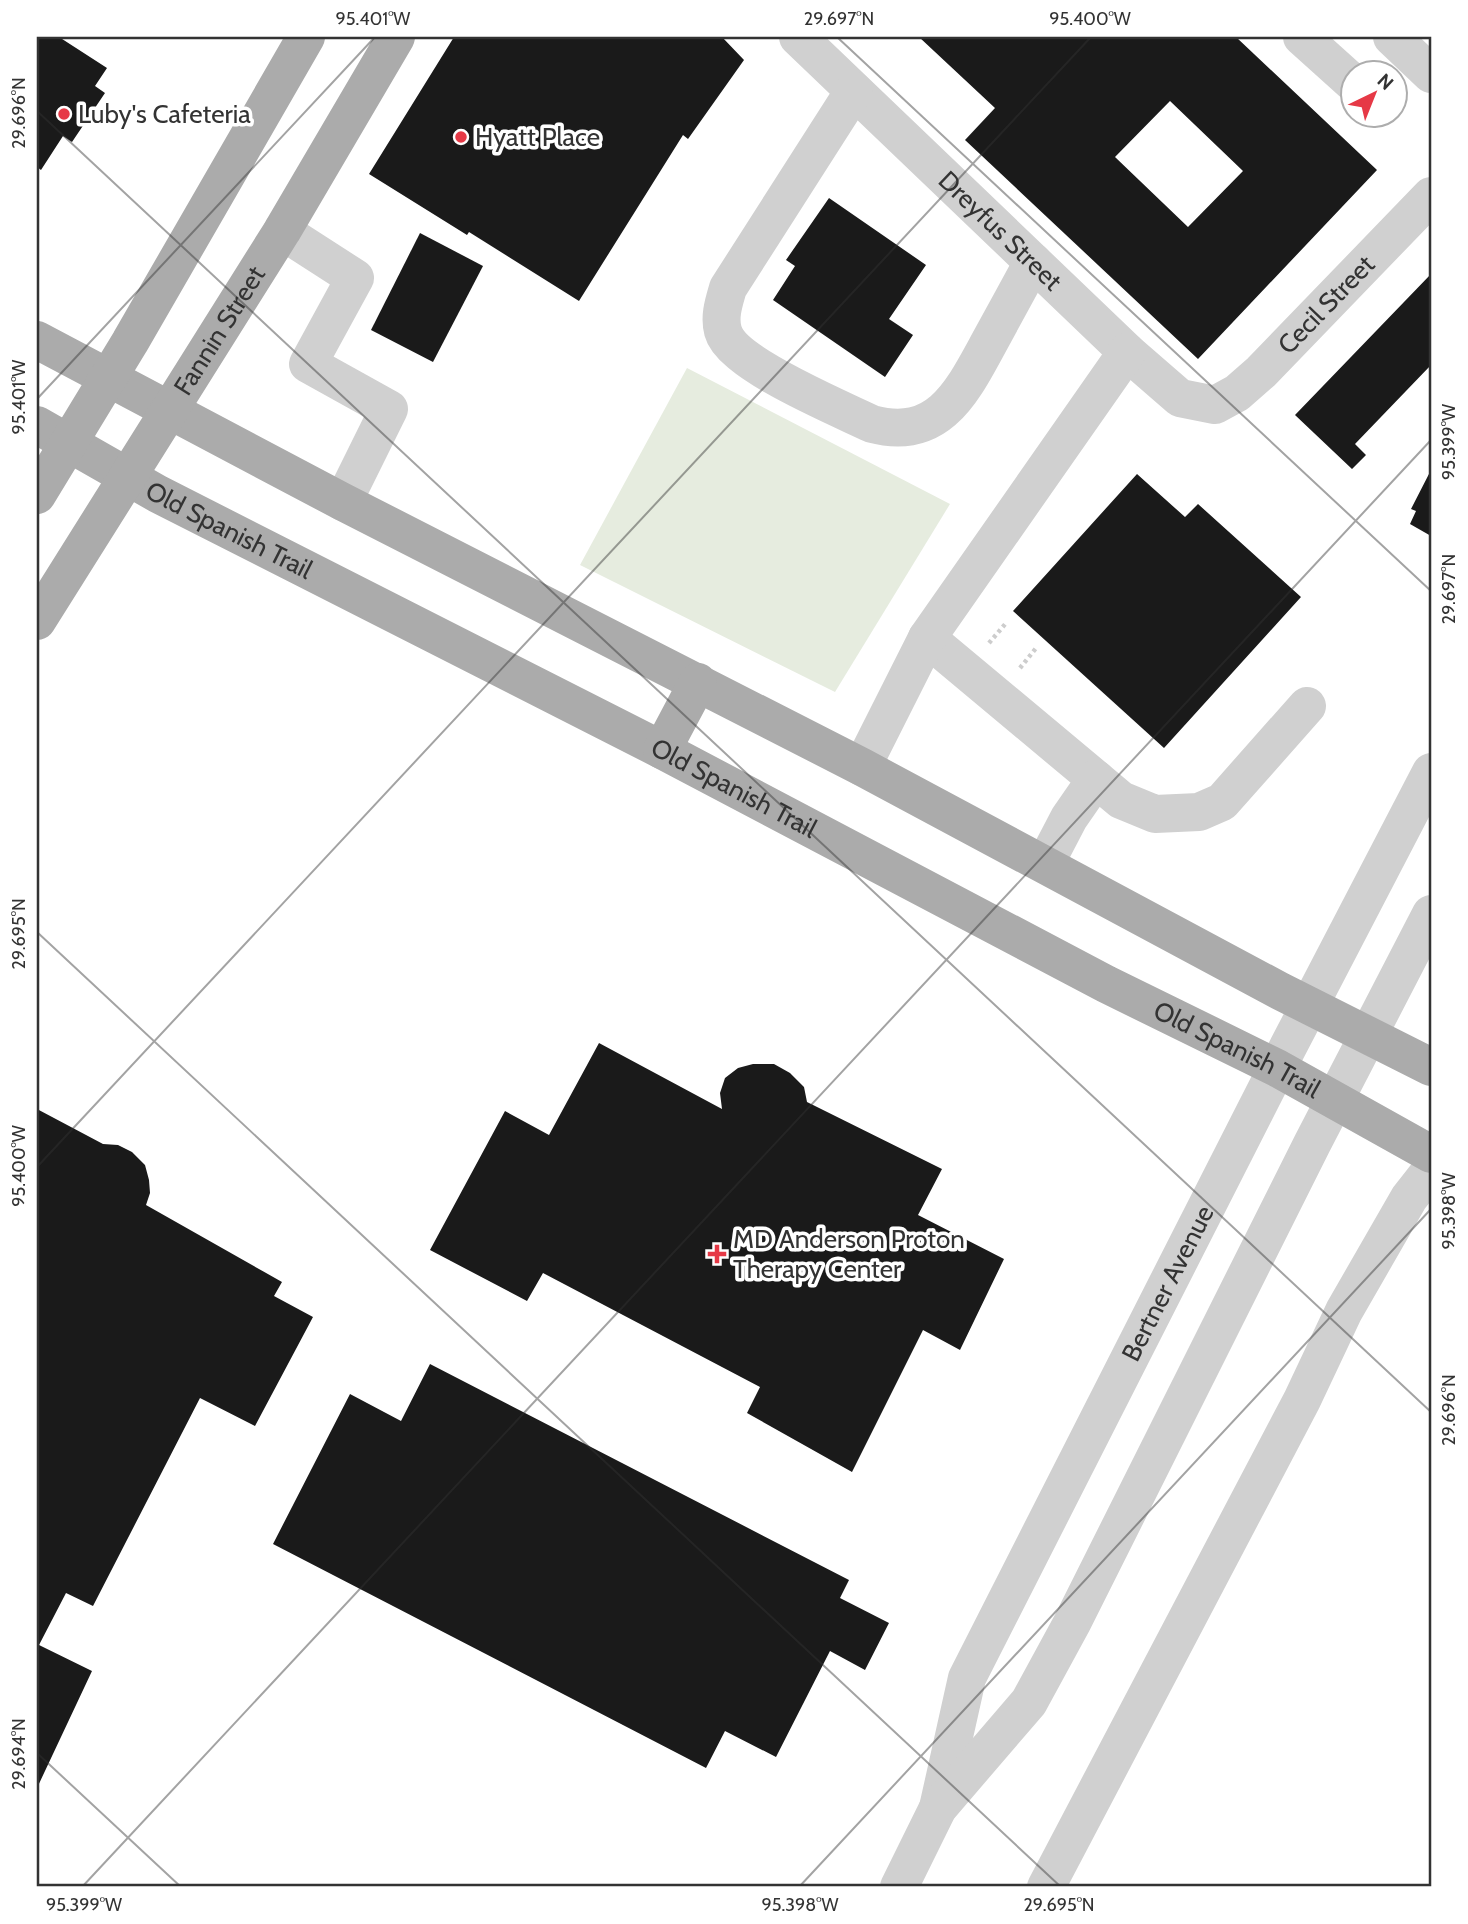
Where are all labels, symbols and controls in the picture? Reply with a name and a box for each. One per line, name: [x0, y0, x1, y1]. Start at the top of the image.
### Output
text: 95.401°W: [336, 8, 410, 30]
text: 29.697°N: [804, 8, 874, 30]
text: 95.400°W: [1049, 8, 1131, 30]
north arrow: [1338, 60, 1408, 130]
text: N: [1372, 69, 1398, 95]
text: 29.696°N: [8, 77, 30, 149]
place label: Luby's Cafeteria: [78, 98, 251, 130]
marker: Luby's Cafeteria: [56, 106, 72, 122]
place label: Hyatt Place: [475, 121, 600, 153]
marker: Hyatt Place: [453, 129, 469, 145]
street label: Dreyfus Street: [932, 164, 1069, 297]
street label: Cecil Street: [1271, 248, 1381, 361]
street label: Fannin Street: [167, 260, 272, 401]
text: 95.401°W: [8, 360, 30, 434]
text: 95.399°W: [1438, 404, 1460, 480]
street label: Old Spanish Trail: [140, 474, 318, 586]
text: 29.697°N: [1438, 554, 1460, 624]
street label: Old Spanish Trail: [646, 731, 822, 845]
text: 29.695°N: [8, 898, 30, 970]
street label: Old Spanish Trail: [1148, 994, 1326, 1105]
text: 95.400°W: [8, 1125, 30, 1207]
text: 95.398°W: [1438, 1173, 1460, 1249]
street label: Bertner Avenue: [1115, 1200, 1220, 1366]
place label: MD Anderson Proton Therapy Center: [733, 1223, 965, 1285]
marker: MD Anderson Proton Therapy Center: [707, 1244, 727, 1264]
text: 29.696°N: [1438, 1374, 1460, 1446]
text: 29.694°N: [8, 1718, 30, 1790]
text: 95.399°W: [46, 1894, 122, 1916]
text: 95.398°W: [762, 1894, 838, 1916]
text: 29.695°N: [1023, 1894, 1095, 1916]

